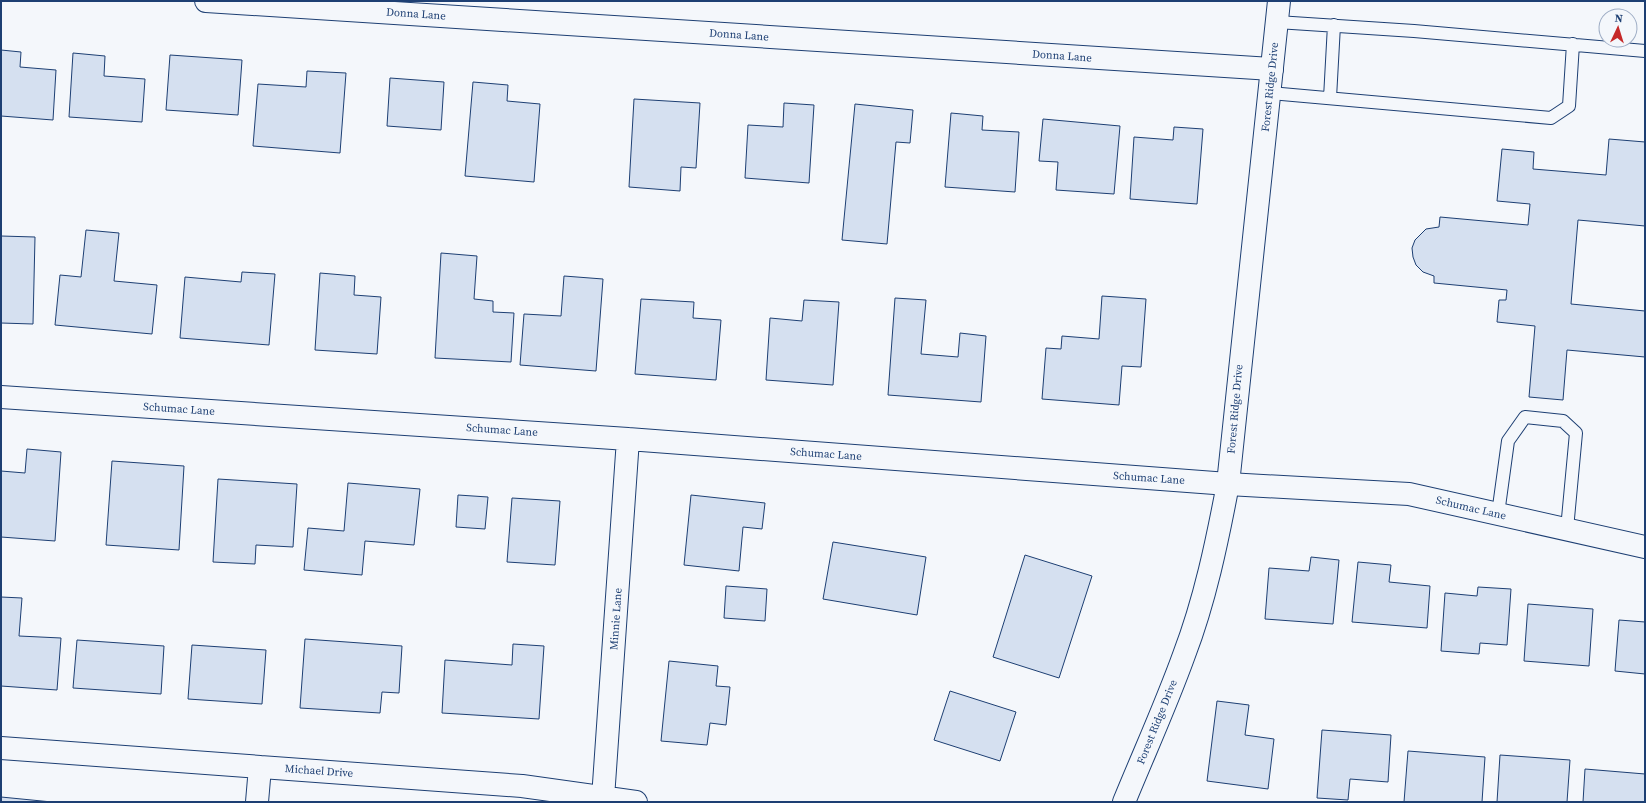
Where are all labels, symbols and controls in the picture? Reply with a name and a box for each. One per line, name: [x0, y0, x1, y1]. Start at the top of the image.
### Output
street label: Donna Lane: [386, 4, 447, 24]
north arrow: [1598, 8, 1638, 48]
text: N: [1614, 11, 1623, 26]
street label: Donna Lane: [709, 25, 770, 45]
street label: Forest Ridge Drive: [1258, 41, 1282, 132]
street label: Donna Lane: [1032, 46, 1093, 66]
street label: Forest Ridge Drive: [1224, 363, 1246, 454]
street label: Schumac Lane: [143, 399, 216, 419]
street label: Schumac Lane: [466, 420, 539, 440]
street label: Schumac Lane: [790, 444, 863, 464]
street label: Schumac Lane: [1113, 468, 1186, 488]
street label: Schumac Lane: [1434, 493, 1508, 523]
street label: Minnie Lane: [606, 587, 626, 651]
street label: Forest Ridge Drive: [1133, 677, 1181, 766]
street label: Michael Drive: [284, 761, 354, 781]

